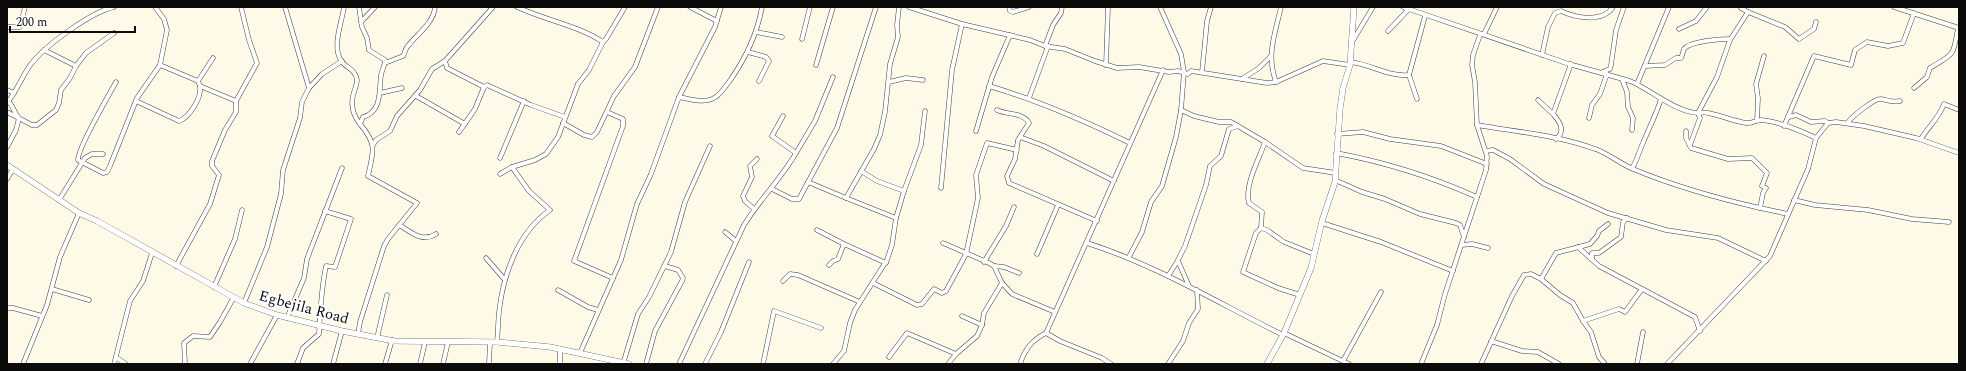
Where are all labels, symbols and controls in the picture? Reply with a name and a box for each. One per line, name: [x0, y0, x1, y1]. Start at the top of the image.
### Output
scale bar: [10, 8, 135, 34]
text: 200 m: [16, 13, 47, 32]
street label: Egbejila Road: [256, 284, 351, 331]

